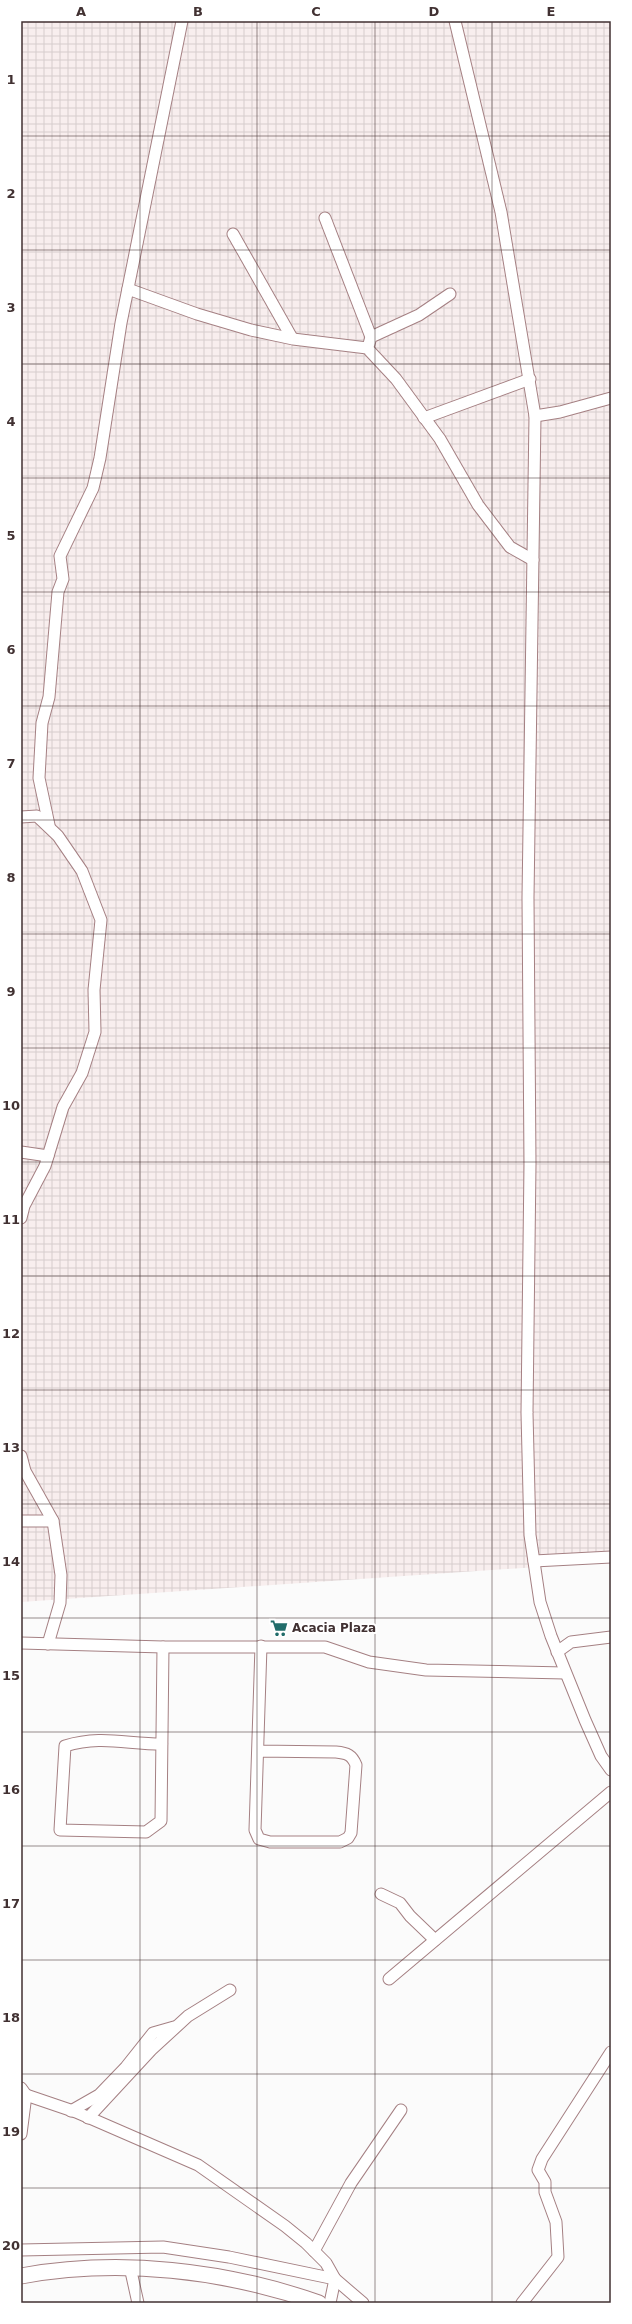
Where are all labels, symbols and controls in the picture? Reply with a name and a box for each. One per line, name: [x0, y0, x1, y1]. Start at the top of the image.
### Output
text: A: [76, 4, 86, 19]
text: B: [193, 4, 203, 19]
text: C: [311, 4, 321, 19]
text: D: [429, 4, 440, 19]
text: E: [547, 4, 555, 19]
text: 1: [6, 72, 16, 87]
text: 2: [6, 186, 16, 201]
text: 3: [6, 300, 16, 315]
text: 4: [6, 414, 16, 429]
text: 5: [6, 528, 16, 543]
text: 6: [6, 642, 16, 657]
text: 7: [6, 756, 16, 771]
text: 8: [6, 870, 16, 885]
text: 9: [6, 984, 16, 999]
text: 10: [2, 1098, 20, 1113]
text: 11: [2, 1212, 20, 1227]
text: 12: [2, 1326, 20, 1341]
text: 13: [2, 1440, 20, 1455]
text: 14: [2, 1554, 20, 1569]
supermarket icon: Acacia Plaza: [269, 1618, 289, 1638]
place label: Acacia Plaza: [292, 1621, 376, 1635]
text: 15: [2, 1668, 20, 1683]
text: 16: [2, 1782, 20, 1797]
text: 17: [2, 1896, 20, 1911]
text: 18: [2, 2010, 20, 2025]
text: 19: [2, 2124, 20, 2139]
text: 20: [2, 2238, 20, 2253]

